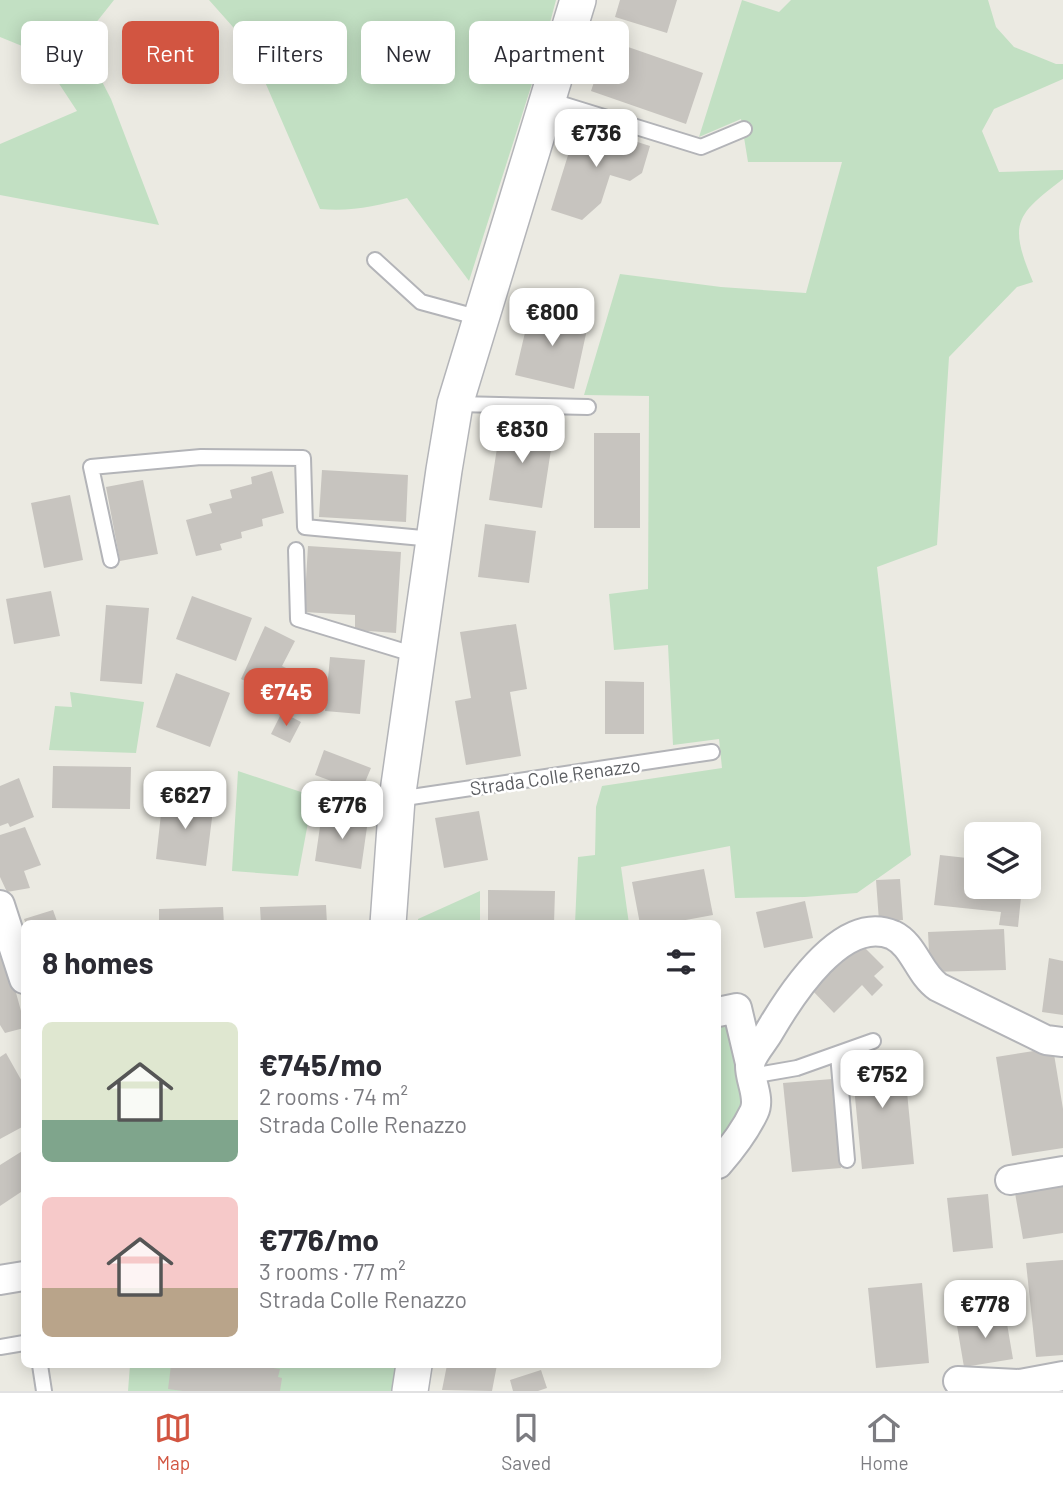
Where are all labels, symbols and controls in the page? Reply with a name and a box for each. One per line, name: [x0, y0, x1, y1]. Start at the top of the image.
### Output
chip: Buy: [21, 21, 108, 84]
chip: Rent: [122, 21, 219, 84]
chip: Filters: [233, 21, 347, 84]
chip: New: [361, 21, 455, 84]
chip: Apartment: [469, 21, 629, 84]
pin: €736: [555, 110, 637, 169]
text: €736: [571, 118, 621, 146]
pin: €800: [511, 288, 593, 348]
text: €800: [525, 297, 579, 325]
pin: €830: [481, 406, 563, 465]
text: €830: [496, 414, 548, 442]
pin: €745: [245, 668, 327, 728]
text: €745: [260, 677, 312, 705]
street label: Strada Colle Renazzo: [468, 753, 642, 799]
pin: €627: [144, 772, 226, 831]
text: €627: [159, 780, 211, 808]
pin: €776: [301, 782, 383, 841]
text: €776: [317, 790, 367, 818]
map controls: [964, 822, 1041, 899]
button: layers: [964, 822, 1041, 899]
icon: filters: [662, 943, 700, 981]
text: 8 homes: [42, 944, 153, 980]
text: €745/mo: [259, 1046, 382, 1082]
icon: home: [98, 1050, 182, 1134]
pin: €752: [841, 1050, 923, 1110]
text: €752: [856, 1059, 908, 1087]
text: 2 rooms · 74 m²: [259, 1082, 408, 1110]
text: Strada Colle Renazzo: [259, 1110, 467, 1138]
text: €776/mo: [259, 1221, 379, 1257]
icon: home: [98, 1225, 182, 1309]
text: 3 rooms · 77 m²: [259, 1257, 406, 1285]
pin: €778: [944, 1280, 1026, 1340]
text: Strada Colle Renazzo: [259, 1285, 467, 1313]
text: €778: [960, 1289, 1010, 1317]
tab: Map: [154, 1409, 192, 1474]
tab: Saved: [501, 1409, 551, 1474]
tab: Home: [860, 1409, 909, 1474]

